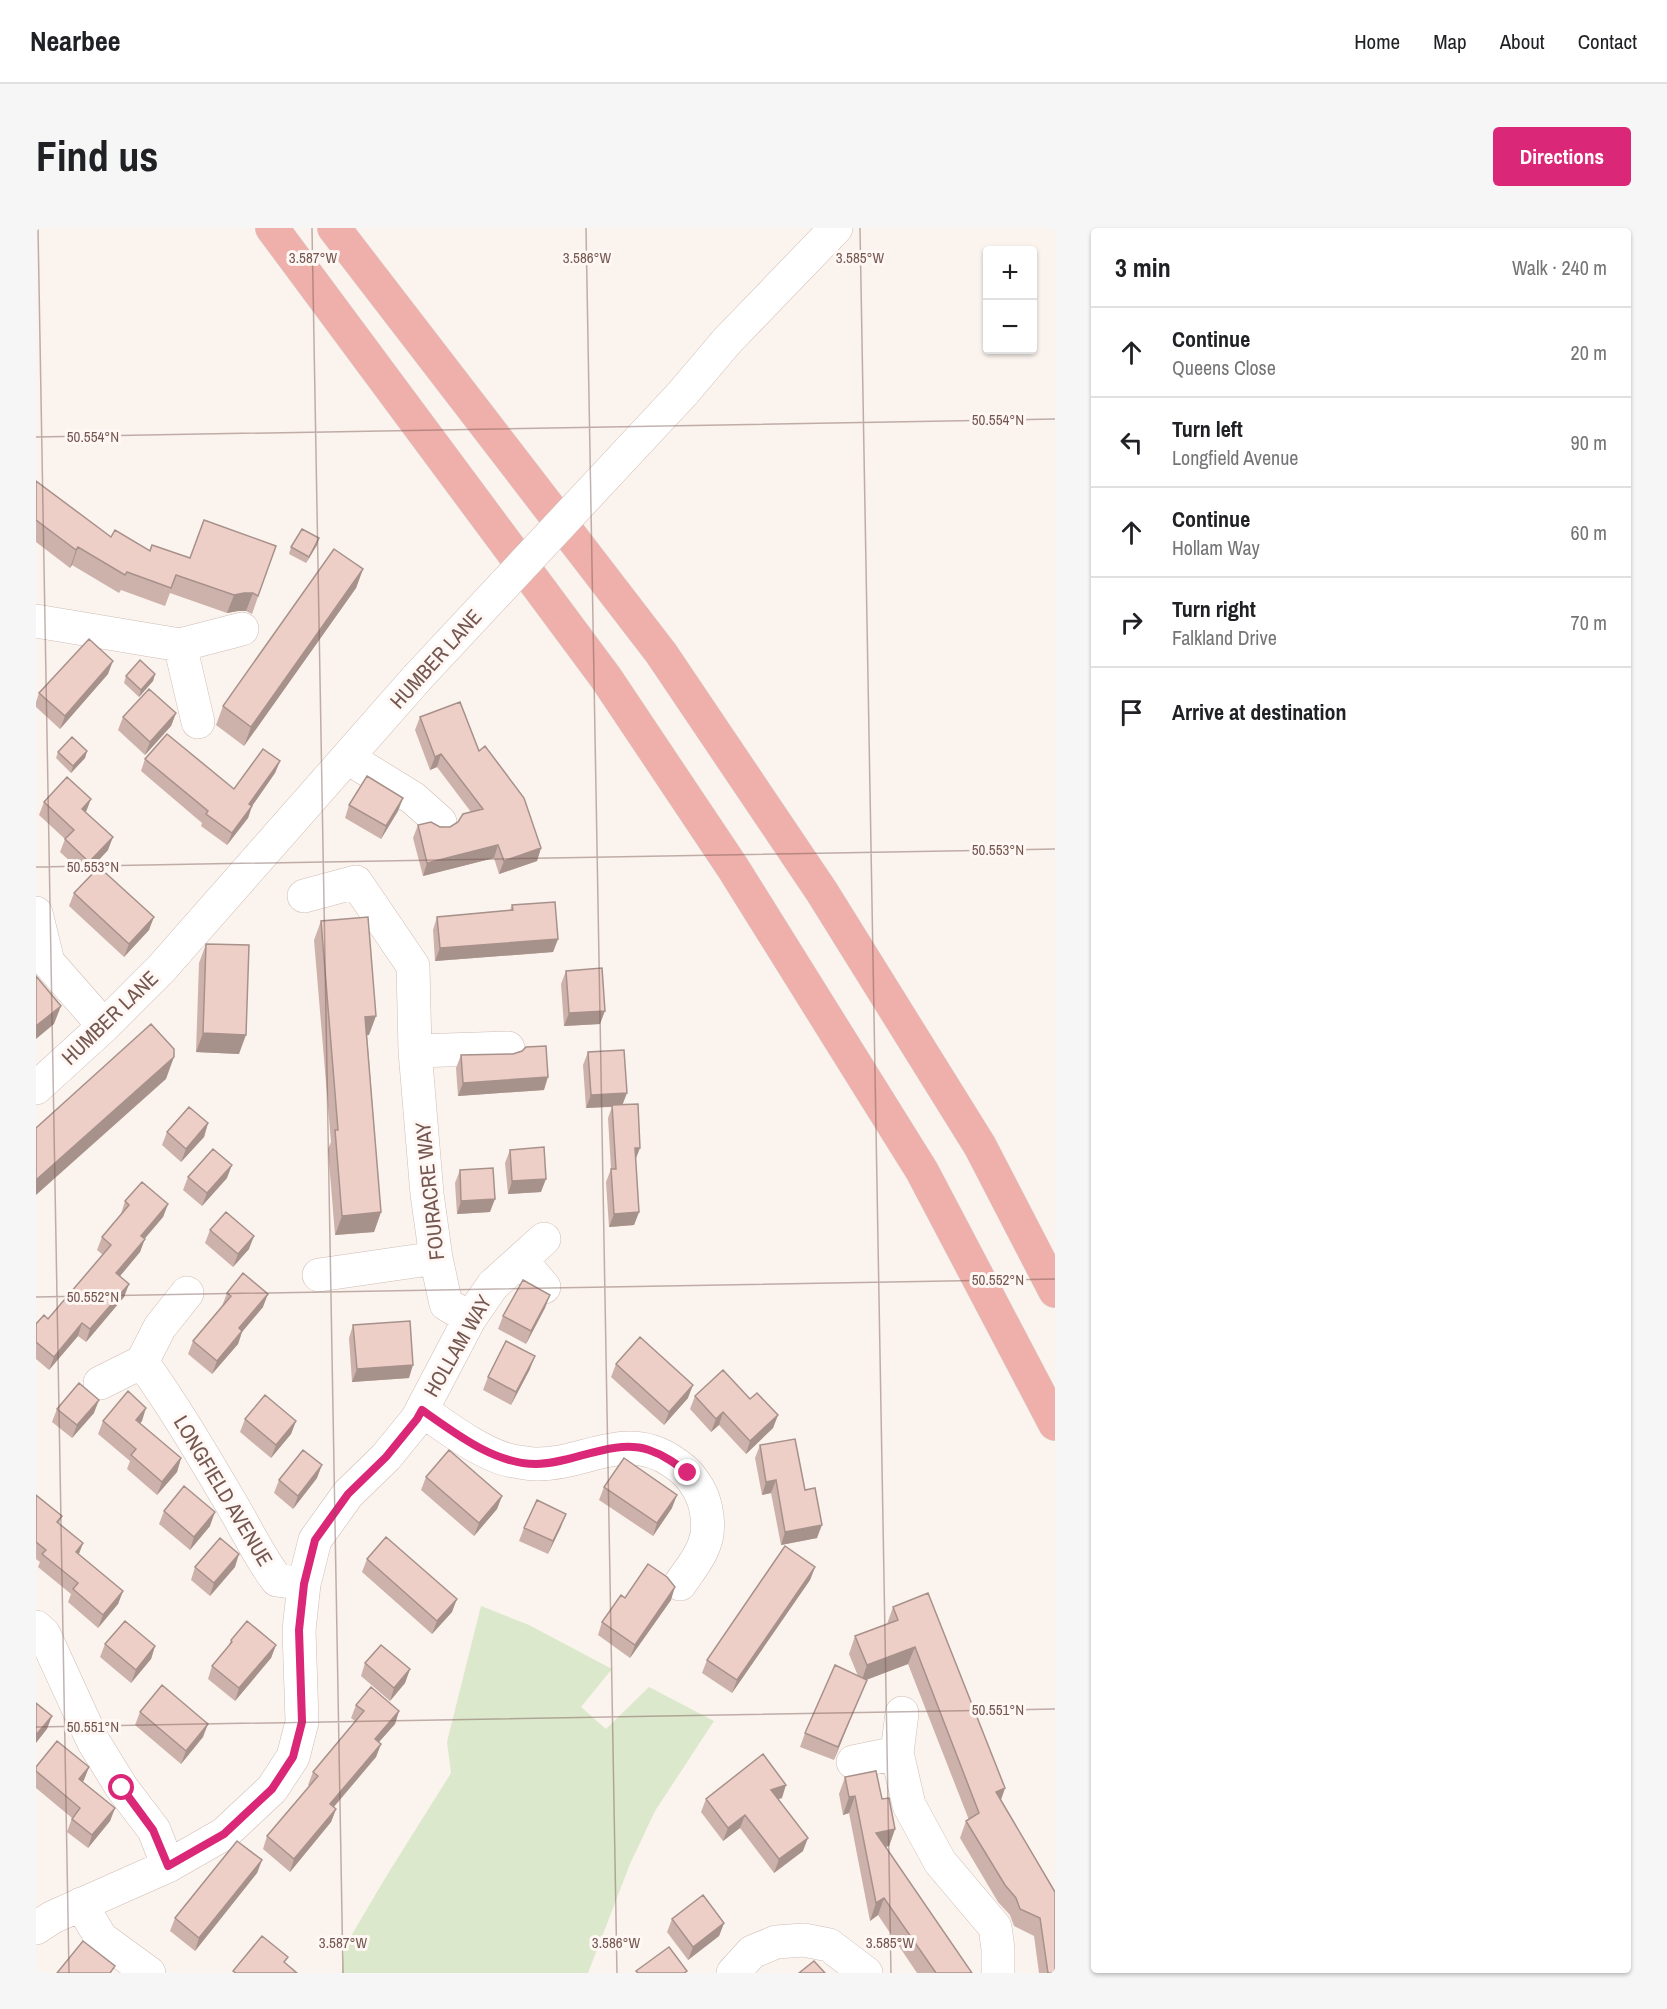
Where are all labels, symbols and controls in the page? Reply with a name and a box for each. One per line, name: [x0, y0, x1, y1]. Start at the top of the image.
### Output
text: Nearbee: [30, 22, 121, 60]
text: Home: [1354, 27, 1400, 56]
text: Map: [1433, 27, 1467, 56]
text: About: [1500, 27, 1545, 56]
text: Contact: [1578, 27, 1637, 56]
button: Directions: [1493, 127, 1631, 186]
text: Find us: [36, 128, 158, 184]
map controls: [983, 246, 1037, 354]
button: +: [983, 246, 1037, 300]
text: 3.587°W: [289, 247, 338, 268]
text: 3.586°W: [563, 247, 612, 268]
text: 3.585°W: [836, 247, 885, 268]
text: 3 min: [1115, 250, 1171, 285]
text: Walk · 240 m: [1512, 254, 1607, 281]
button: −: [983, 300, 1037, 354]
text: Continue: [1172, 324, 1250, 354]
icon: ahead: [1115, 336, 1148, 369]
text: 20 m: [1571, 339, 1607, 366]
text: Queens Close: [1172, 354, 1276, 381]
text: 50.554°N: [972, 409, 1024, 430]
text: Turn left: [1172, 414, 1243, 444]
text: 50.554°N: [67, 426, 119, 447]
icon: left: [1115, 426, 1148, 459]
text: 90 m: [1571, 429, 1607, 456]
text: Longfield Avenue: [1172, 444, 1298, 471]
text: Continue: [1172, 504, 1250, 534]
icon: ahead: [1115, 516, 1148, 549]
text: 60 m: [1571, 519, 1607, 546]
text: Hollam Way: [1172, 534, 1260, 561]
text: Turn right: [1172, 594, 1256, 624]
street label: HUMBER LANE: [383, 603, 488, 715]
icon: right: [1115, 606, 1148, 639]
text: 70 m: [1571, 609, 1607, 636]
text: Falkland Drive: [1172, 624, 1277, 651]
icon: arrive: [1115, 696, 1148, 729]
text: Arrive at destination: [1172, 697, 1346, 727]
text: 50.553°N: [972, 839, 1024, 860]
text: 50.553°N: [67, 856, 119, 877]
street label: HUMBER LANE: [55, 964, 164, 1071]
street label: FOURACRE WAY: [408, 1120, 451, 1262]
text: 50.552°N: [972, 1269, 1024, 1290]
text: 50.552°N: [67, 1286, 119, 1307]
street label: HOLLAM WAY: [417, 1289, 499, 1402]
street label: LONGFIELD AVENUE: [167, 1410, 280, 1572]
route end: [674, 1459, 700, 1485]
text: 50.551°N: [972, 1699, 1024, 1720]
text: 50.551°N: [67, 1716, 119, 1737]
route start: [108, 1774, 134, 1800]
text: 3.587°W: [319, 1932, 368, 1953]
text: 3.586°W: [592, 1932, 641, 1953]
text: 3.585°W: [866, 1932, 915, 1953]

